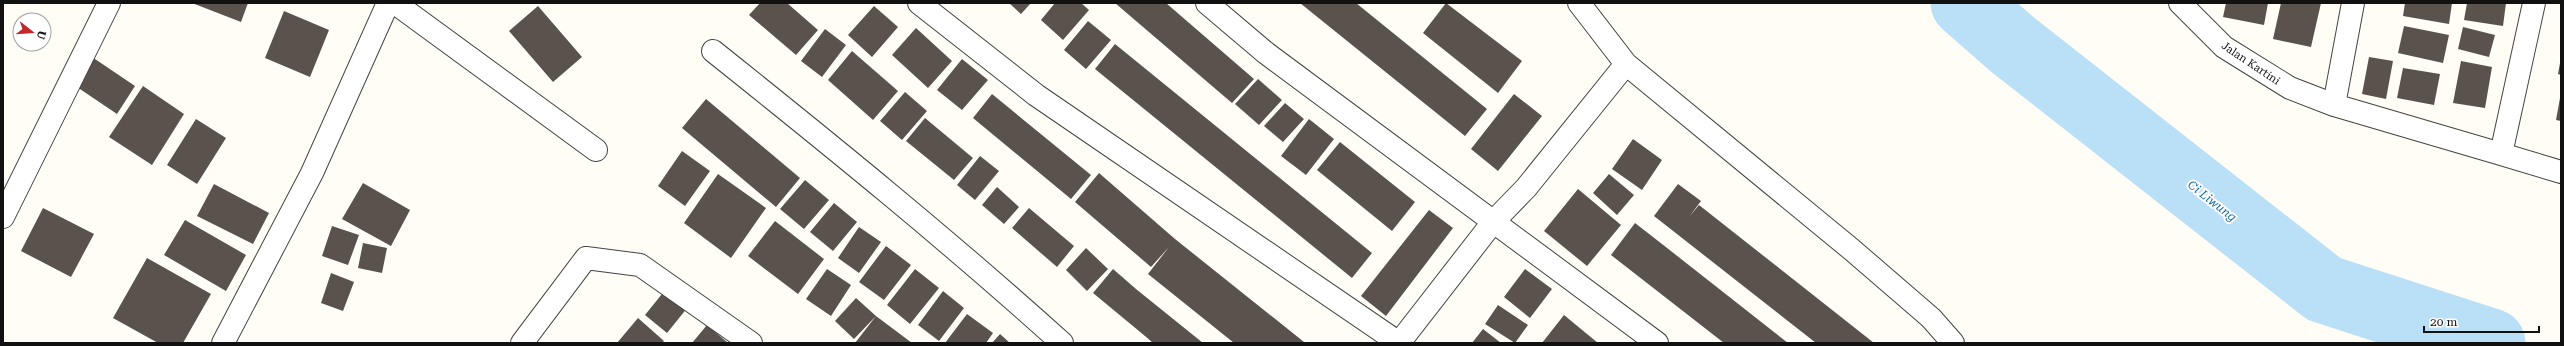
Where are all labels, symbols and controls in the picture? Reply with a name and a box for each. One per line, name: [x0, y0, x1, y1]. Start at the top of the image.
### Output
north arrow: [12, 12, 52, 52]
text: U: [33, 29, 49, 41]
street label: Jalan Kartini: [2219, 39, 2283, 88]
water label: Ci Liwung: [2185, 178, 2239, 224]
scale bar: [2424, 308, 2539, 334]
text: 20 m: [2430, 315, 2457, 329]

